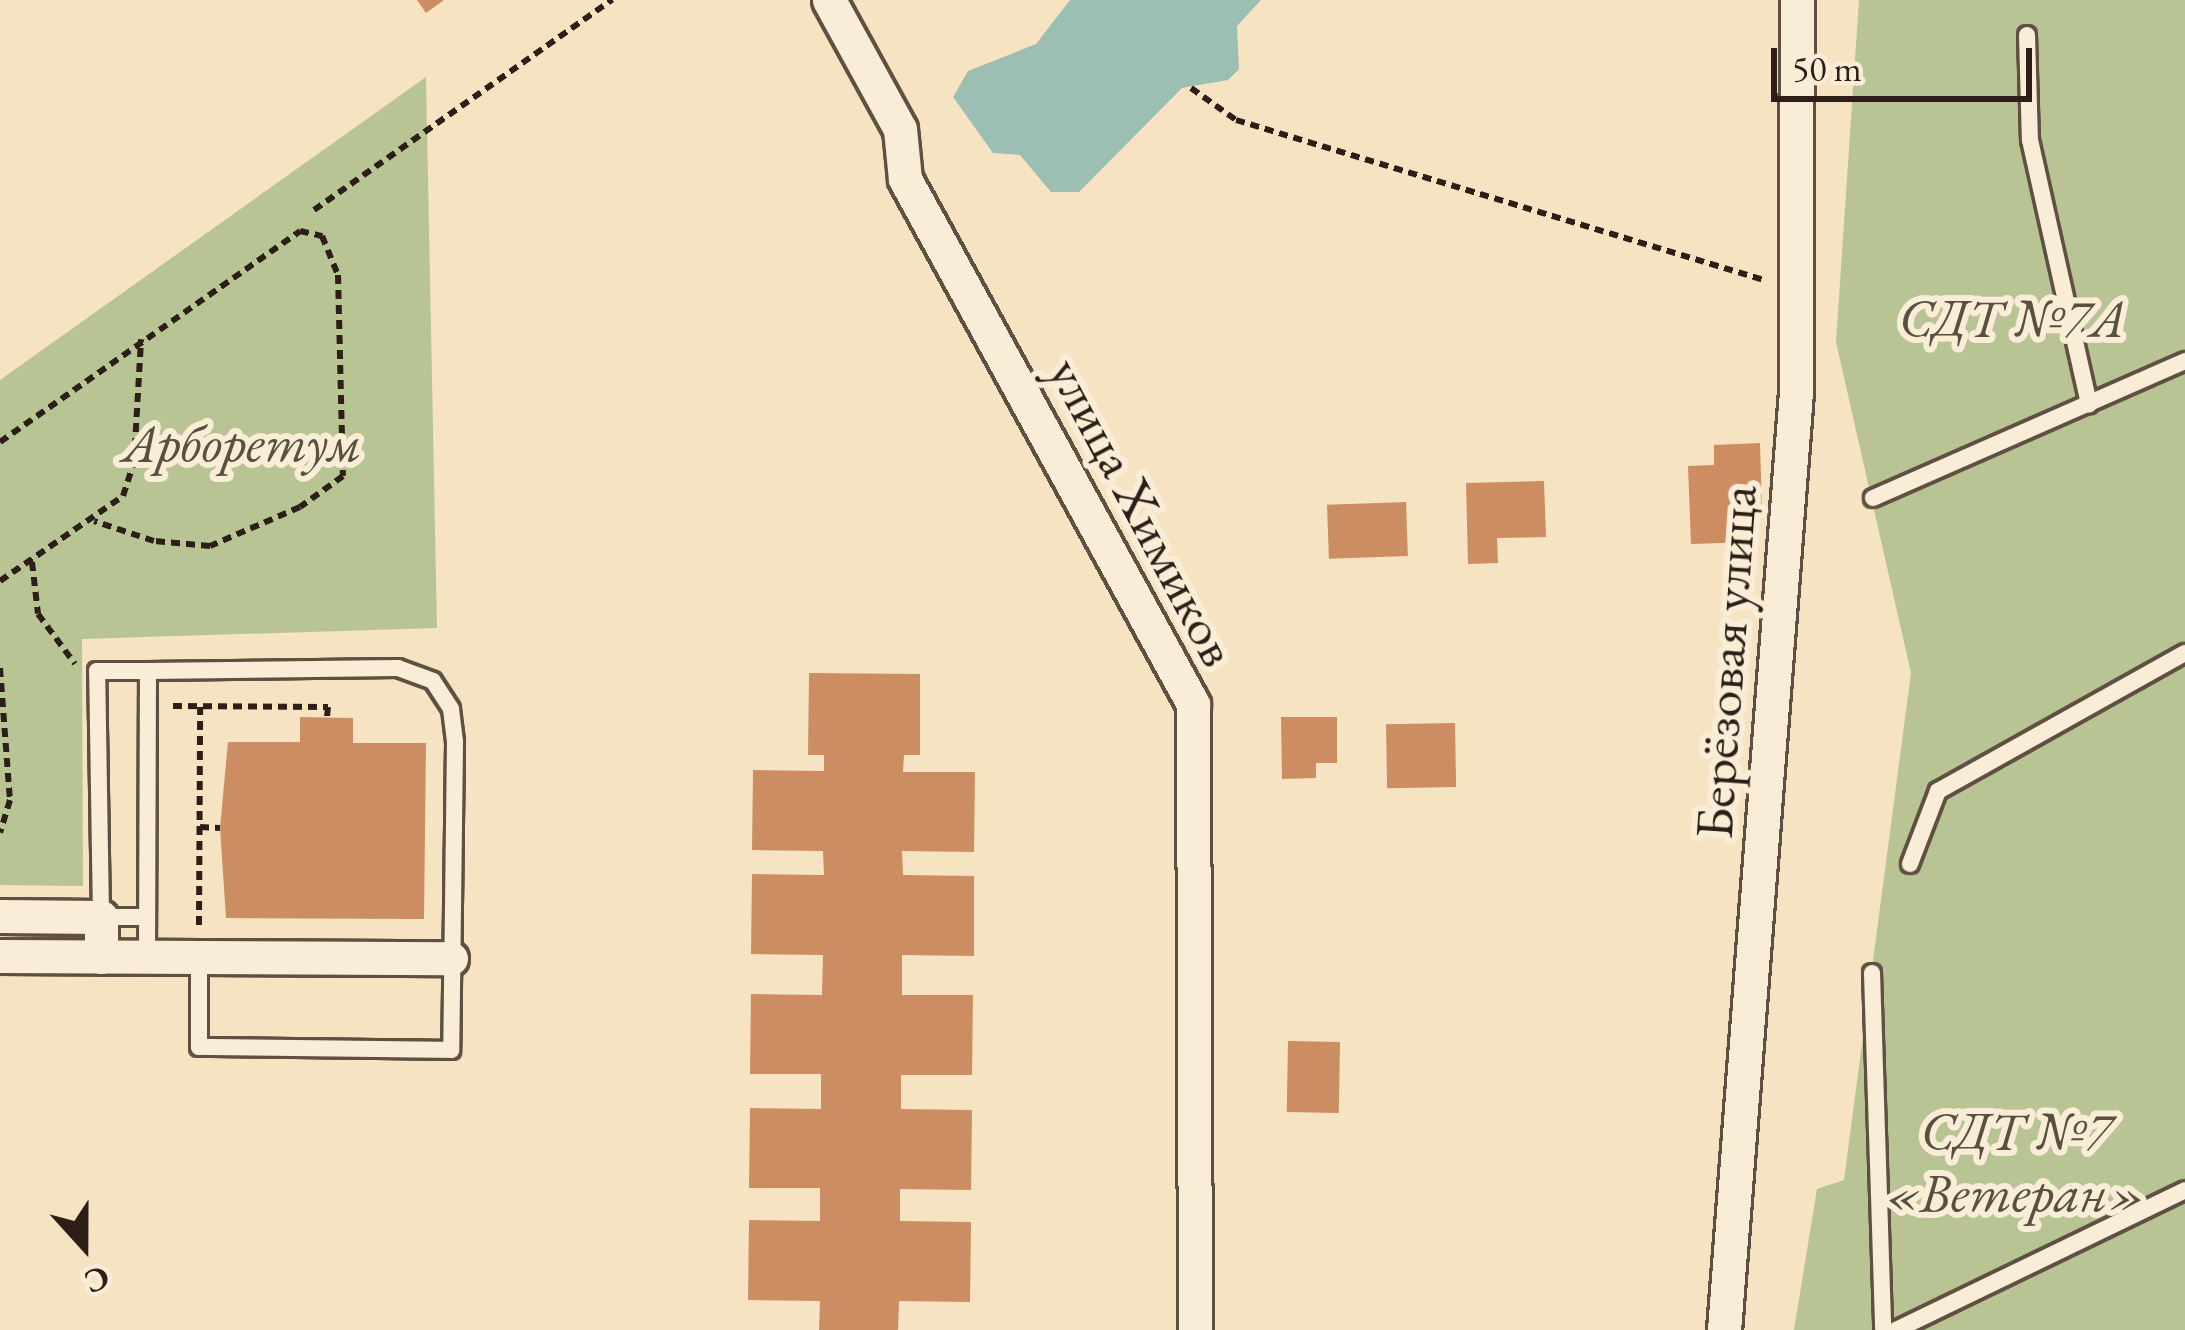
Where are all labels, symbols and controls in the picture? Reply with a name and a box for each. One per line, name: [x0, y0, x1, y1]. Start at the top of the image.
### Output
scale bar: [1777, 24, 2038, 98]
text: 50 m: [1792, 45, 1862, 92]
park label: СДТ №7А: [1899, 285, 2125, 349]
street label: улица Химиков: [1036, 346, 1252, 676]
park label: Арборетум: [122, 410, 362, 474]
street label: Берёзовая улица: [1680, 483, 1770, 841]
park label: СДТ №7 «Ветеран»: [1886, 1098, 2146, 1224]
north arrow: [24, 1186, 144, 1306]
text: С: [78, 1256, 116, 1304]

